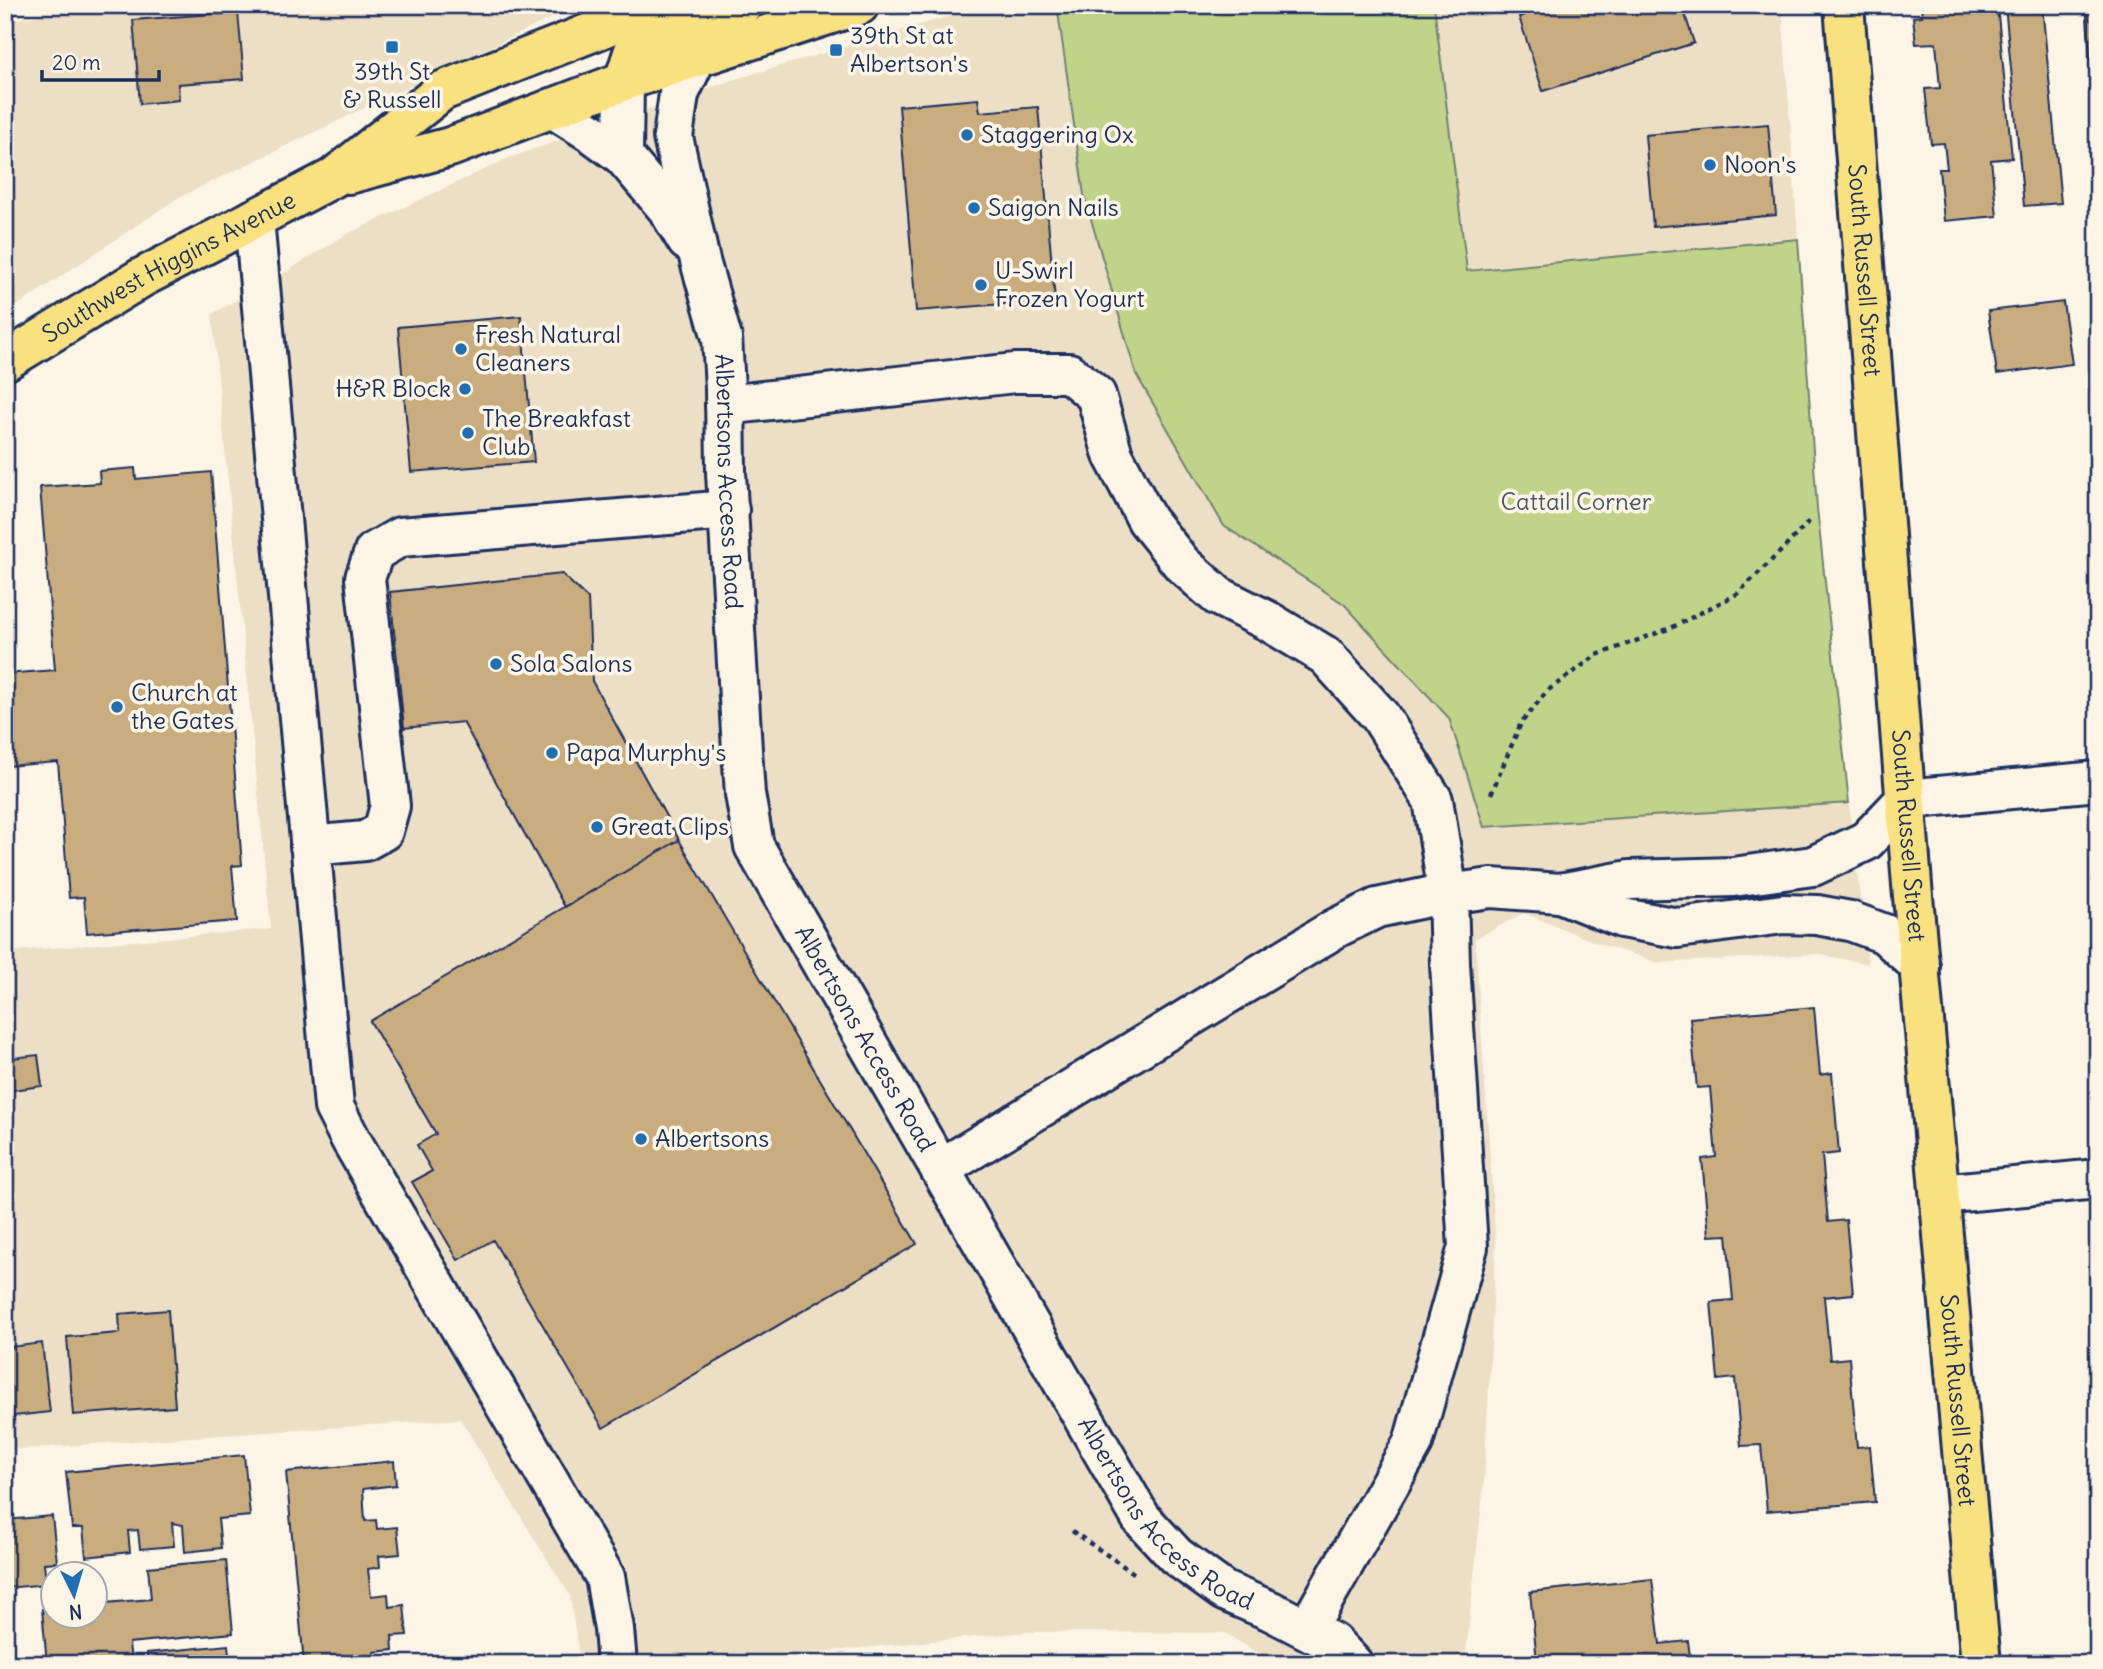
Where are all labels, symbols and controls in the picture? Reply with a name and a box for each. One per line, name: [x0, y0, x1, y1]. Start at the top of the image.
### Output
place label: 39th St at Albertson's: [850, 20, 968, 78]
scale bar: [42, 38, 159, 82]
marker: 39th St & Russell: [384, 39, 400, 55]
marker: 39th St at Albertson's: [828, 42, 844, 58]
text: 20 m: [52, 49, 101, 76]
place label: 39th St & Russell: [343, 56, 441, 114]
place label: Staggering Ox: [981, 119, 1134, 149]
marker: Staggering Ox: [959, 127, 975, 143]
place label: Noon's: [1724, 149, 1796, 179]
marker: Noon's: [1702, 157, 1718, 173]
street label: South Russell Street: [1842, 163, 1889, 378]
street label: Southwest Higgins Avenue: [36, 184, 300, 349]
place label: Saigon Nails: [988, 192, 1119, 222]
marker: Saigon Nails: [966, 200, 982, 216]
place label: U-Swirl Frozen Yogurt: [995, 255, 1145, 313]
marker: U-Swirl Frozen Yogurt: [973, 277, 989, 293]
place label: Fresh Natural Cleaners: [475, 319, 621, 377]
marker: Fresh Natural Cleaners: [453, 341, 469, 357]
street label: Albertsons Access Road: [709, 353, 750, 610]
place label: H&R Block: [335, 373, 451, 403]
marker: H&R Block: [457, 381, 473, 397]
place label: The Breakfast Club: [482, 403, 631, 461]
marker: The Breakfast Club: [460, 425, 476, 441]
park label: Cattail Corner: [1500, 486, 1652, 516]
place label: Sola Salons: [510, 648, 632, 678]
marker: Sola Salons: [488, 656, 504, 672]
place label: Church at the Gates: [131, 677, 238, 735]
marker: Church at the Gates: [109, 699, 125, 715]
street label: South Russell Street: [1886, 728, 1933, 943]
place label: Papa Murphy's: [566, 737, 726, 767]
marker: Papa Murphy's: [544, 745, 560, 761]
place label: Great Clips: [611, 811, 729, 841]
marker: Great Clips: [589, 819, 605, 835]
street label: Albertsons Access Road: [789, 920, 943, 1157]
place label: Albertsons: [655, 1123, 769, 1153]
marker: Albertsons: [633, 1131, 649, 1147]
street label: South Russell Street: [1934, 1293, 1983, 1508]
street label: Albertsons Access Road: [1072, 1411, 1259, 1616]
north arrow: [38, 1560, 108, 1630]
text: N: [68, 1599, 83, 1624]

